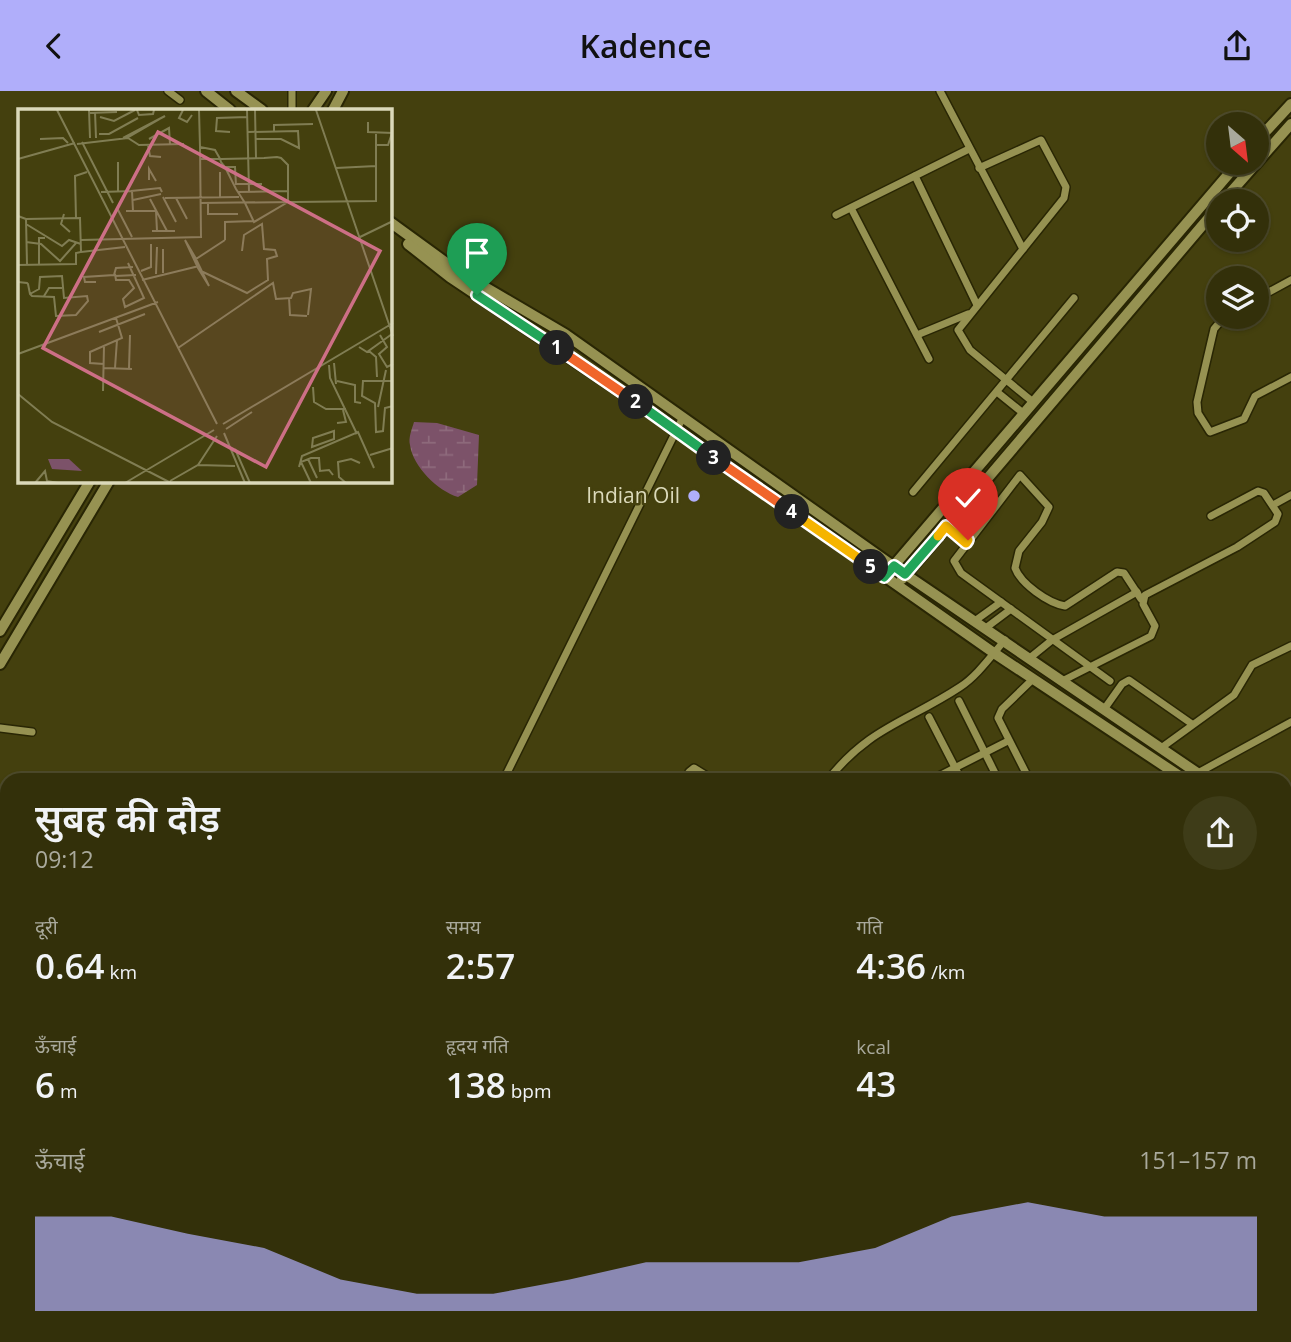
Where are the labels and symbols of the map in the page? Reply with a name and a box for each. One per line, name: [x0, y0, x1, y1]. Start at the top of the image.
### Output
inset map: [18, 109, 392, 483]
north arrow: [1206, 112, 1269, 175]
pin: [447, 223, 507, 295]
pin: 1: [540, 331, 574, 365]
pin: 2: [618, 385, 654, 419]
pin: 3: [696, 441, 732, 475]
pin: [938, 468, 998, 540]
place label: Indian Oil: [586, 481, 680, 509]
marker: Indian Oil: [686, 488, 702, 504]
pin: 4: [774, 495, 810, 529]
pin: 5: [854, 549, 888, 585]

